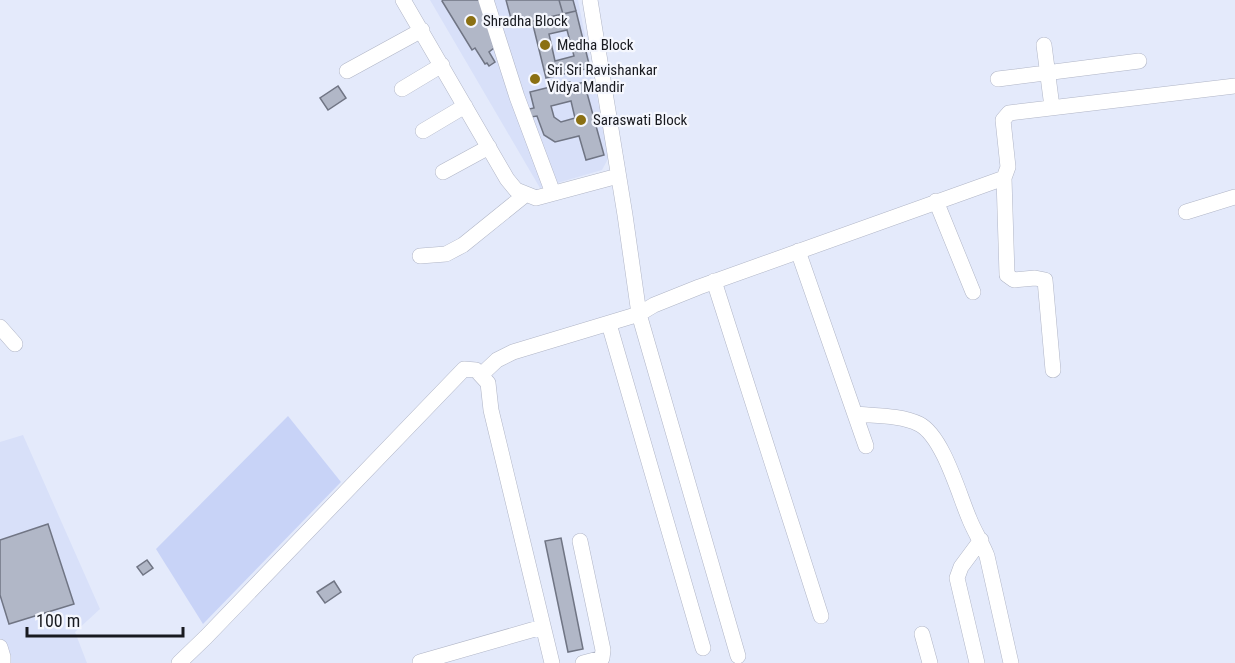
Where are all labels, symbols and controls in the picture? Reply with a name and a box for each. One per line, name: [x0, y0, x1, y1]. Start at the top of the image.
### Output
place label: Shradha Block: [483, 12, 568, 30]
marker: Shradha Block: [464, 14, 478, 28]
place label: Medha Block: [557, 36, 634, 54]
marker: Medha Block: [538, 38, 552, 52]
place label: Sri Sri Ravishankar Vidya Mandir: [547, 61, 658, 96]
marker: Sri Sri Ravishankar Vidya Mandir: [528, 72, 542, 86]
place label: Saraswati Block: [593, 111, 688, 129]
marker: Saraswati Block: [574, 113, 588, 127]
scale bar: [27, 600, 183, 638]
text: 100 m: [36, 610, 80, 631]

